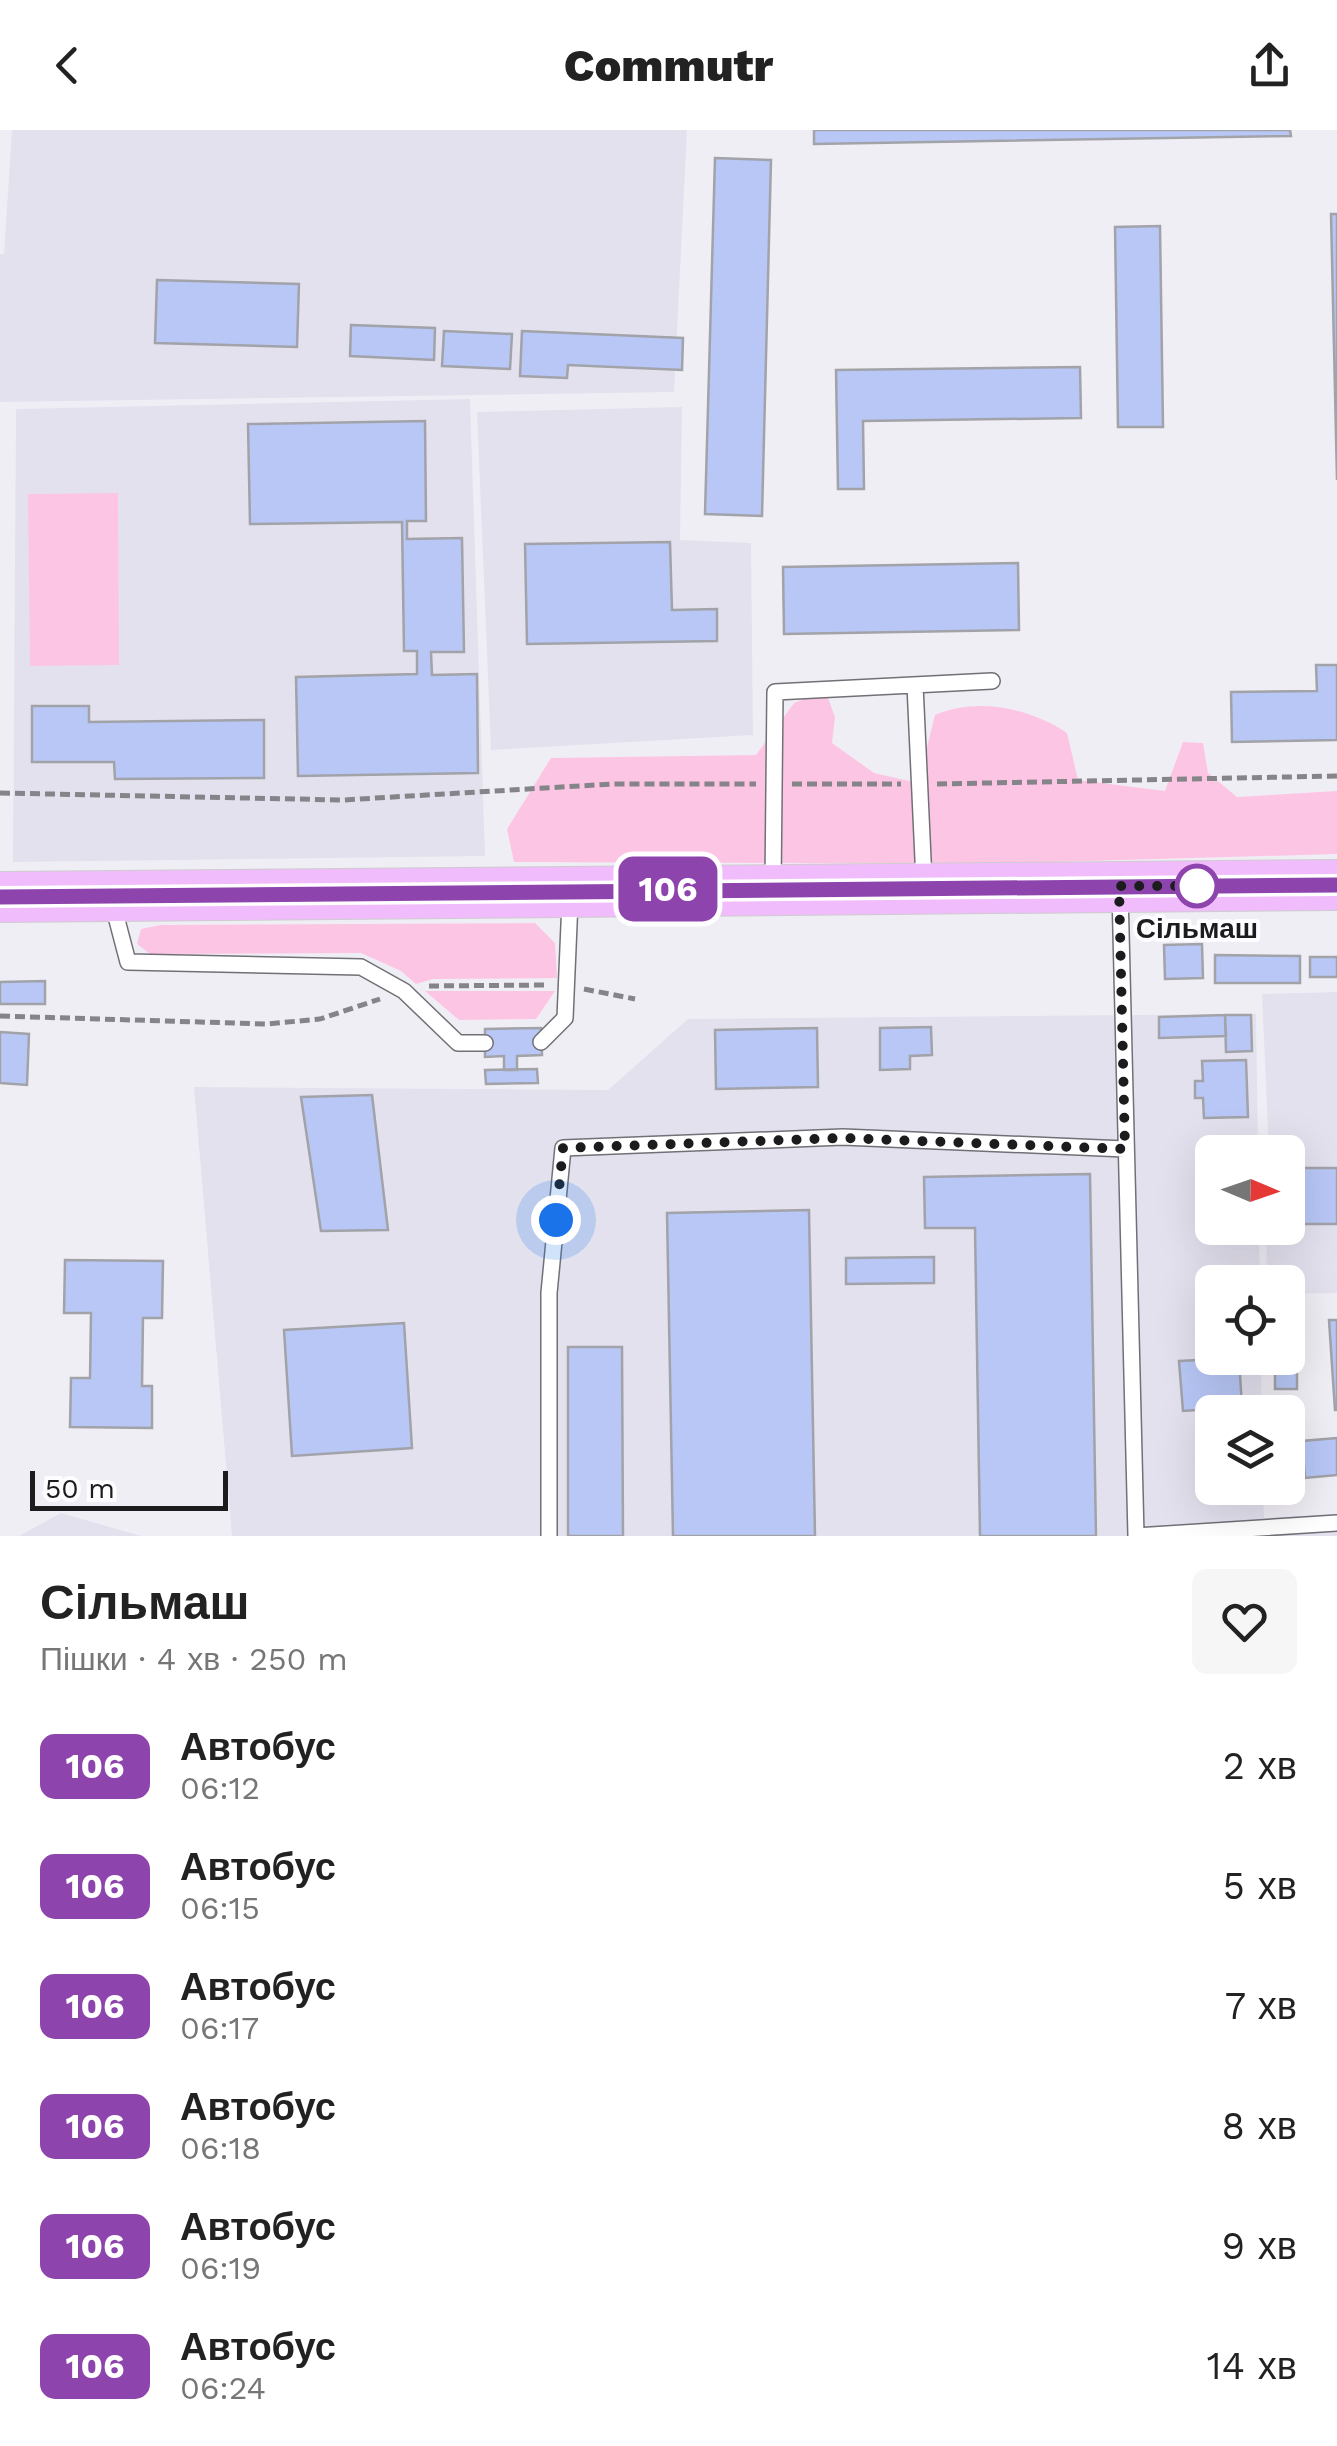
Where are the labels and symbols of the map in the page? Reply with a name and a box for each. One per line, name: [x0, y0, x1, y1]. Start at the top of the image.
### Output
line badge: 106: [610, 856, 726, 922]
marker: Сільмаш: [1176, 865, 1218, 907]
place label: Сільмаш: [1136, 912, 1258, 945]
north arrow: [1195, 1135, 1305, 1245]
your location: [531, 1195, 581, 1245]
scale bar: [30, 1466, 228, 1510]

